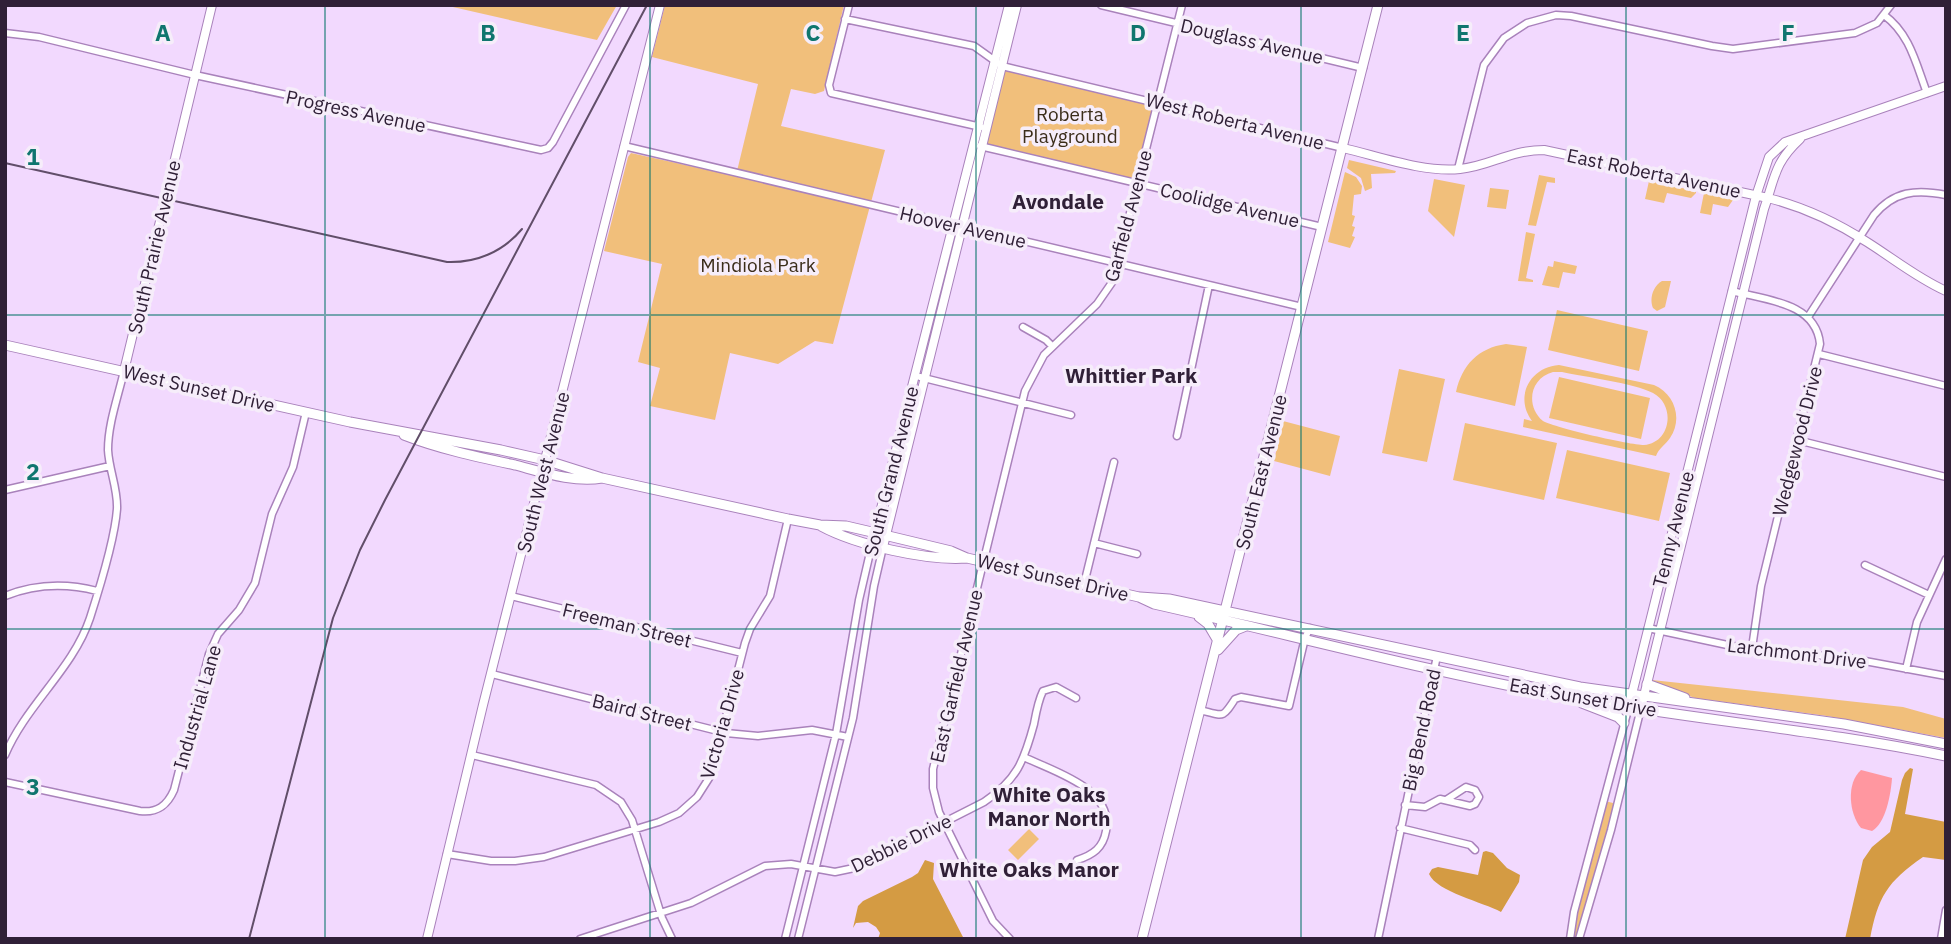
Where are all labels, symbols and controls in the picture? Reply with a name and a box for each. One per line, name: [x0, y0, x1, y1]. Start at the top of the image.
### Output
street label: Douglass Avenue: [1178, 13, 1326, 69]
text: A: [155, 17, 171, 47]
text: B: [480, 17, 496, 47]
text: C: [806, 17, 821, 47]
text: D: [1130, 17, 1146, 47]
text: E: [1456, 17, 1470, 47]
text: F: [1781, 17, 1795, 47]
street label: Progress Avenue: [284, 84, 428, 138]
street label: West Roberta Avenue: [1143, 87, 1327, 155]
park label: Roberta Playground: [1022, 102, 1118, 148]
text: 1: [26, 141, 40, 171]
street label: East Roberta Avenue: [1565, 143, 1743, 203]
street label: Garfield Avenue: [1099, 147, 1157, 285]
street label: South Prairie Avenue: [122, 158, 186, 336]
street label: Coolidge Avenue: [1158, 177, 1302, 233]
district label: Avondale: [1012, 187, 1104, 215]
street label: Hoover Avenue: [897, 201, 1029, 253]
park label: Mindiola Park: [700, 253, 816, 277]
street label: West Sunset Drive: [121, 359, 277, 417]
district label: Whittier Park: [1065, 361, 1198, 389]
street label: Wedgewood Drive: [1767, 364, 1827, 518]
street label: South Grand Avenue: [858, 383, 924, 559]
street label: South West Avenue: [511, 389, 575, 555]
street label: South East Avenue: [1230, 392, 1292, 552]
text: 2: [26, 456, 40, 486]
street label: Tenny Avenue: [1647, 468, 1699, 590]
street label: West Sunset Drive: [975, 548, 1131, 606]
street label: East Garfield Avenue: [924, 587, 988, 765]
street label: Freeman Street: [560, 597, 694, 653]
street label: Larchmont Drive: [1726, 633, 1868, 673]
street label: Industrial Lane: [168, 642, 226, 772]
street label: Victoria Drive: [695, 666, 749, 782]
street label: Big Bend Road: [1396, 667, 1446, 793]
street label: East Sunset Drive: [1508, 672, 1658, 722]
street label: Baird Street: [590, 688, 694, 736]
text: 3: [26, 771, 40, 801]
district label: White Oaks Manor North: [987, 780, 1111, 832]
street label: Debbie Drive: [847, 808, 955, 878]
district label: White Oaks Manor: [939, 855, 1120, 883]

